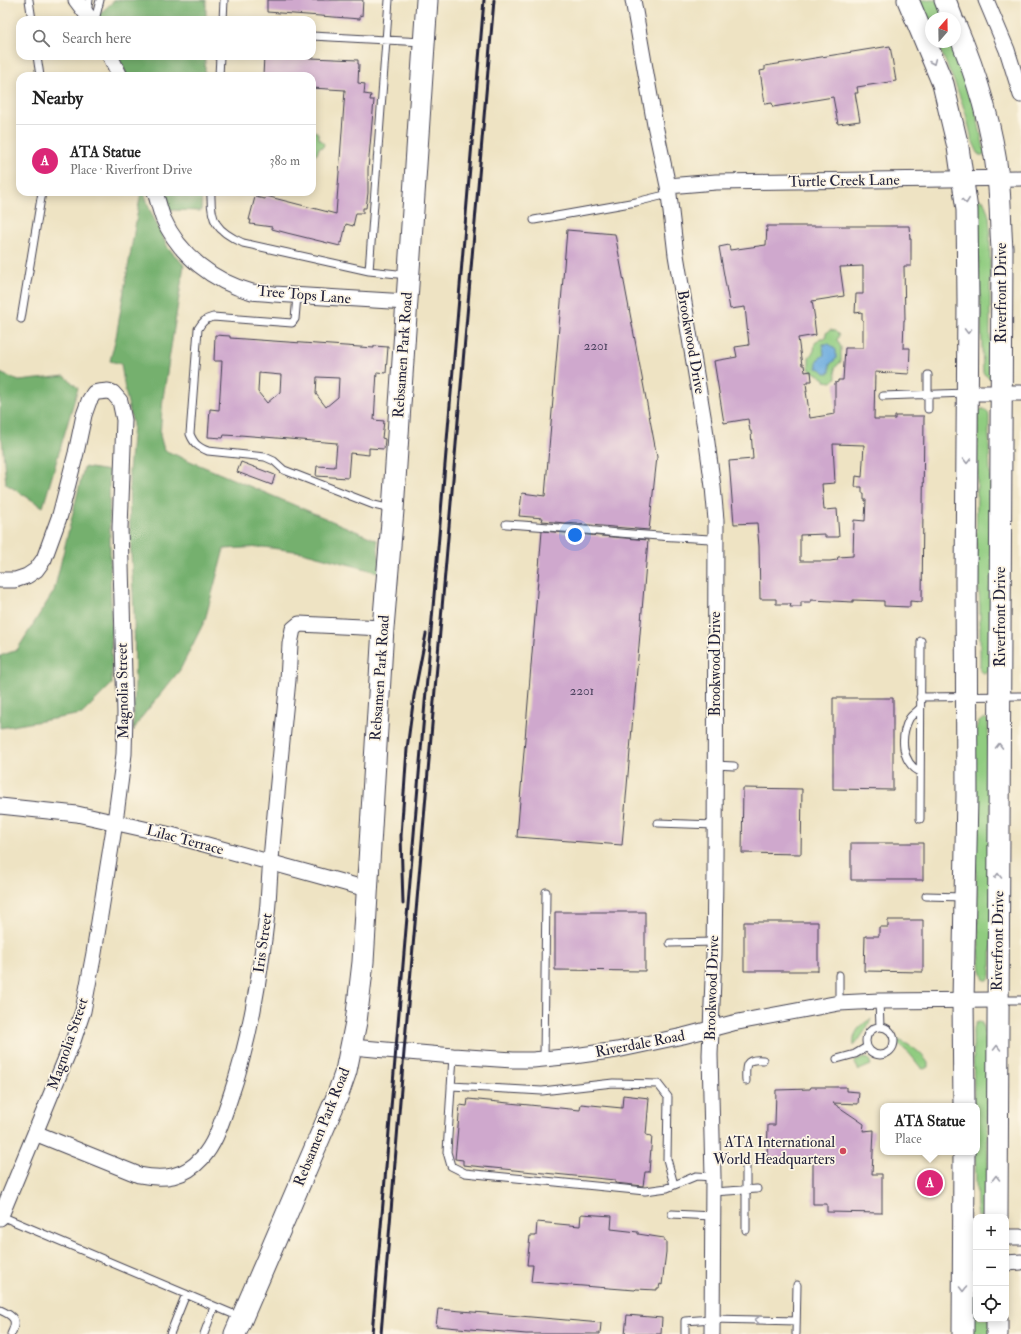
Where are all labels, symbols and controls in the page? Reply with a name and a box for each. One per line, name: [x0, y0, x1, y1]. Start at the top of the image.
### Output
north arrow: [925, 12, 961, 48]
search box: [16, 16, 316, 60]
icon: search: [30, 27, 52, 49]
text: Search here: [62, 29, 131, 48]
one-way arrow: [929, 58, 937, 65]
text: Nearby: [32, 88, 83, 109]
text: ATA Statue: [70, 143, 141, 162]
text: A: [41, 153, 49, 169]
text: 380 m: [269, 153, 300, 169]
text: Place · Riverfront Drive: [70, 162, 192, 178]
street label: Turtle Creek Lane: [788, 171, 900, 191]
one-way arrow: [961, 198, 970, 205]
street label: Riverfront Drive: [992, 243, 1011, 343]
street label: Tree Tops Lane: [256, 281, 352, 310]
street label: Brookwood Drive: [673, 289, 709, 395]
street label: Rebsamen Park Road: [389, 291, 417, 419]
one-way arrow: [964, 328, 972, 334]
house number: 2201: [584, 338, 609, 354]
one-way arrow: [963, 458, 971, 464]
your location: [565, 525, 585, 545]
street label: Riverfront Drive: [991, 567, 1010, 667]
street label: Brookwood Drive: [706, 611, 725, 717]
street label: Rebsamen Park Road: [366, 614, 394, 742]
street label: Magnolia Street: [113, 643, 133, 739]
house number: 2201: [570, 683, 595, 699]
one-way arrow: [995, 743, 1003, 749]
street label: Lilac Terrace: [144, 821, 226, 859]
one-way arrow: [994, 873, 1002, 879]
street label: Riverfront Drive: [988, 891, 1008, 991]
street label: Iris Street: [249, 912, 277, 974]
street label: Brookwood Drive: [701, 935, 723, 1041]
street label: Magnolia Street: [43, 995, 93, 1093]
street label: Riverdale Road: [594, 1026, 687, 1062]
one-way arrow: [993, 1045, 1001, 1051]
street label: Rebsamen Park Road: [290, 1064, 355, 1189]
popup: [880, 1103, 980, 1155]
text: ATA Statue: [895, 1112, 965, 1131]
text: Place: [895, 1131, 922, 1147]
place label: ATA International World Headquarters: [712, 1133, 835, 1169]
marker: ATA International World Headquarters: [838, 1146, 848, 1156]
pin: A: [917, 1168, 943, 1198]
one-way arrow: [992, 1175, 1000, 1181]
map controls: [973, 1214, 1009, 1322]
button: +: [973, 1214, 1009, 1250]
button: −: [973, 1250, 1009, 1286]
one-way arrow: [959, 1286, 967, 1292]
button: locate: [973, 1286, 1009, 1322]
one-way arrow: [754, 1316, 760, 1324]

